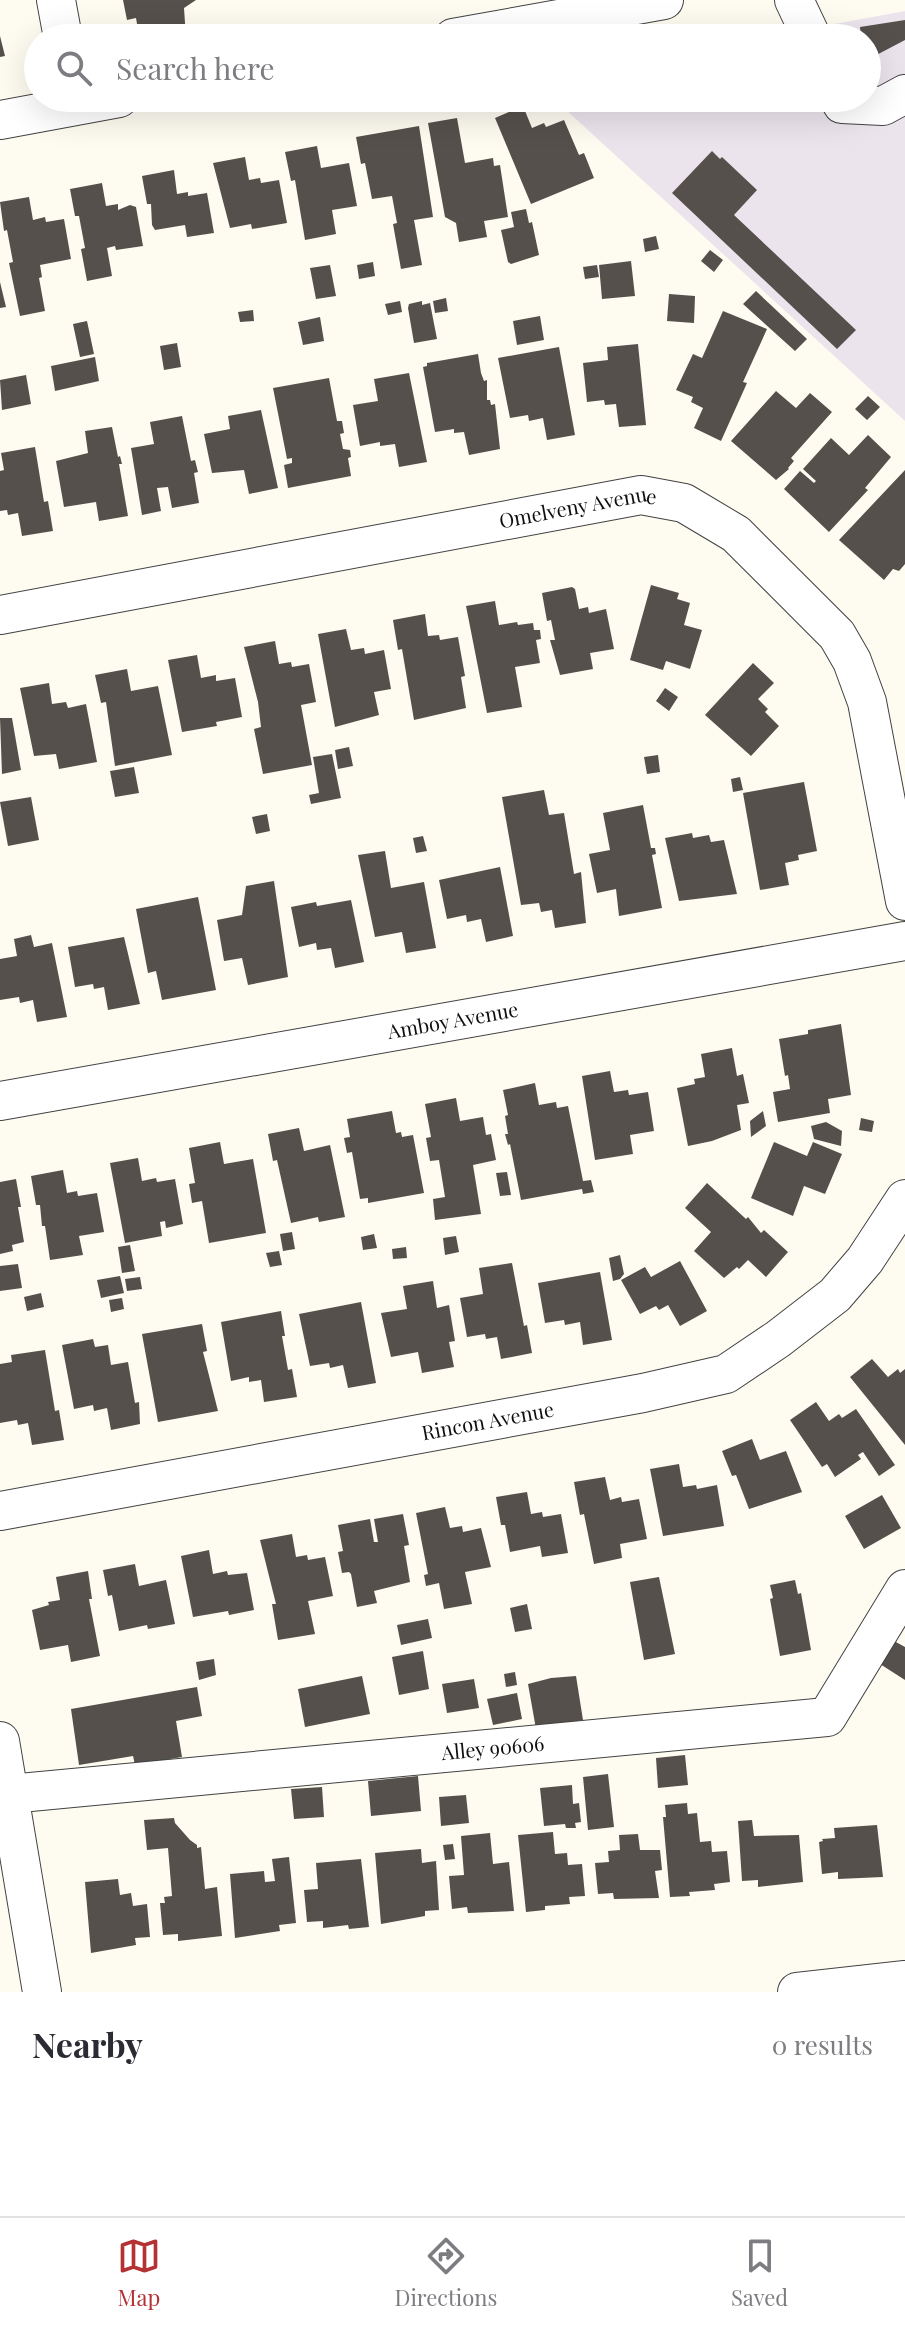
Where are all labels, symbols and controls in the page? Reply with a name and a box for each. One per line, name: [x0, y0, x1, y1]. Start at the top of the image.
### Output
search box: [24, 24, 881, 112]
icon: search: [52, 46, 96, 90]
text: Search here: [116, 48, 275, 88]
street label: Omelveny Avenue: [497, 479, 659, 533]
street label: Amboy Avenue: [384, 995, 520, 1044]
street label: Rincon Avenue: [419, 1395, 556, 1445]
street label: Alley 90606: [439, 1729, 545, 1765]
text: Nearby: [32, 2021, 143, 2067]
text: 0 results: [772, 2027, 873, 2062]
tab: Map: [117, 2234, 161, 2312]
tab: Directions: [394, 2234, 497, 2312]
tab: Saved: [731, 2234, 788, 2312]

